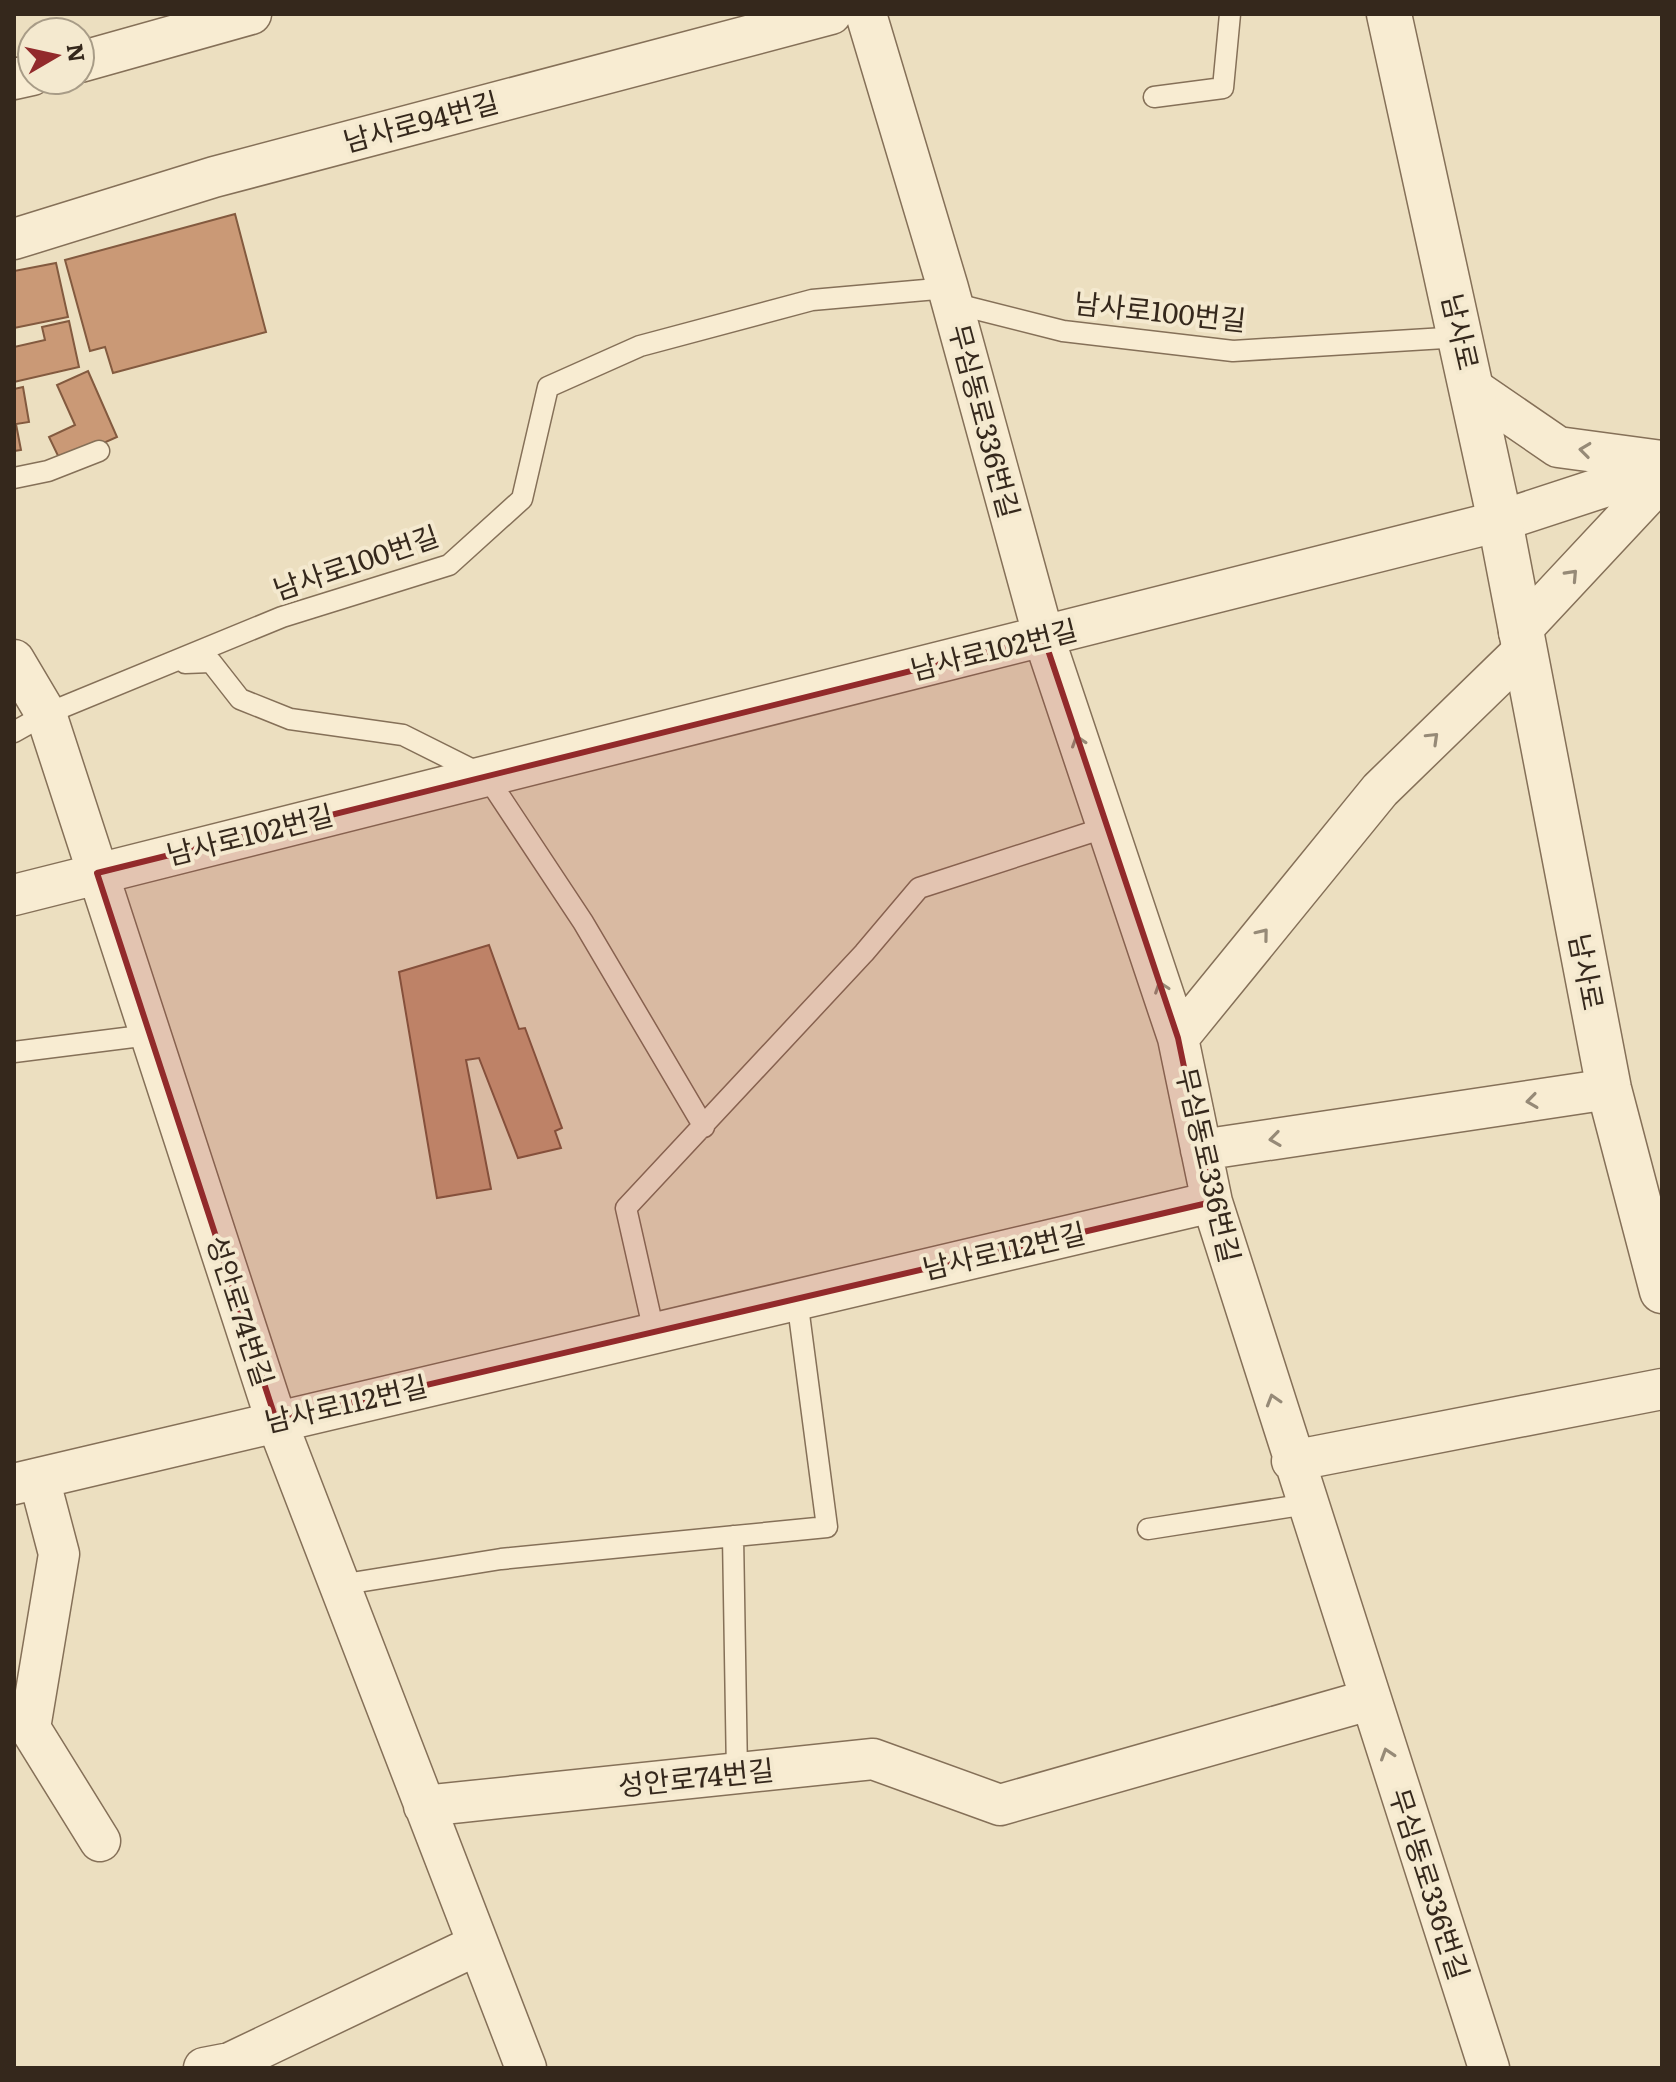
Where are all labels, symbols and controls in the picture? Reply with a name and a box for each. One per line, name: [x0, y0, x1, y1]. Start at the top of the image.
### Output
north arrow: [16, 16, 96, 96]
text: N: [59, 41, 95, 64]
street label: 남사로94번길: [338, 79, 503, 161]
street label: 남사로100번길: [1072, 280, 1248, 340]
street label: 남사로: [1433, 289, 1491, 374]
street label: 무심동로336번길: [940, 319, 1032, 522]
one-way arrow: [1578, 442, 1591, 459]
street label: 남사로100번길: [267, 513, 444, 609]
one-way arrow: [1563, 570, 1577, 585]
street label: 남사로102번길: [906, 607, 1081, 689]
one-way arrow: [1424, 733, 1438, 748]
one-way arrow: [1071, 735, 1087, 748]
street label: 남사로102번길: [162, 792, 337, 874]
one-way arrow: [1253, 929, 1268, 943]
street label: 남사로: [1560, 930, 1616, 1014]
one-way arrow: [1154, 981, 1170, 995]
street label: 무심동로336번길: [1167, 1063, 1253, 1266]
one-way arrow: [1525, 1092, 1539, 1109]
one-way arrow: [1268, 1130, 1281, 1147]
street label: 남사로112번길: [918, 1210, 1089, 1288]
street label: 성안로74번길: [198, 1229, 286, 1391]
street label: 남사로112번길: [260, 1363, 431, 1441]
one-way arrow: [1266, 1394, 1282, 1407]
street label: 성안로74번길: [616, 1747, 776, 1805]
one-way arrow: [1380, 1748, 1396, 1761]
street label: 무심동로336번길: [1380, 1782, 1482, 1985]

